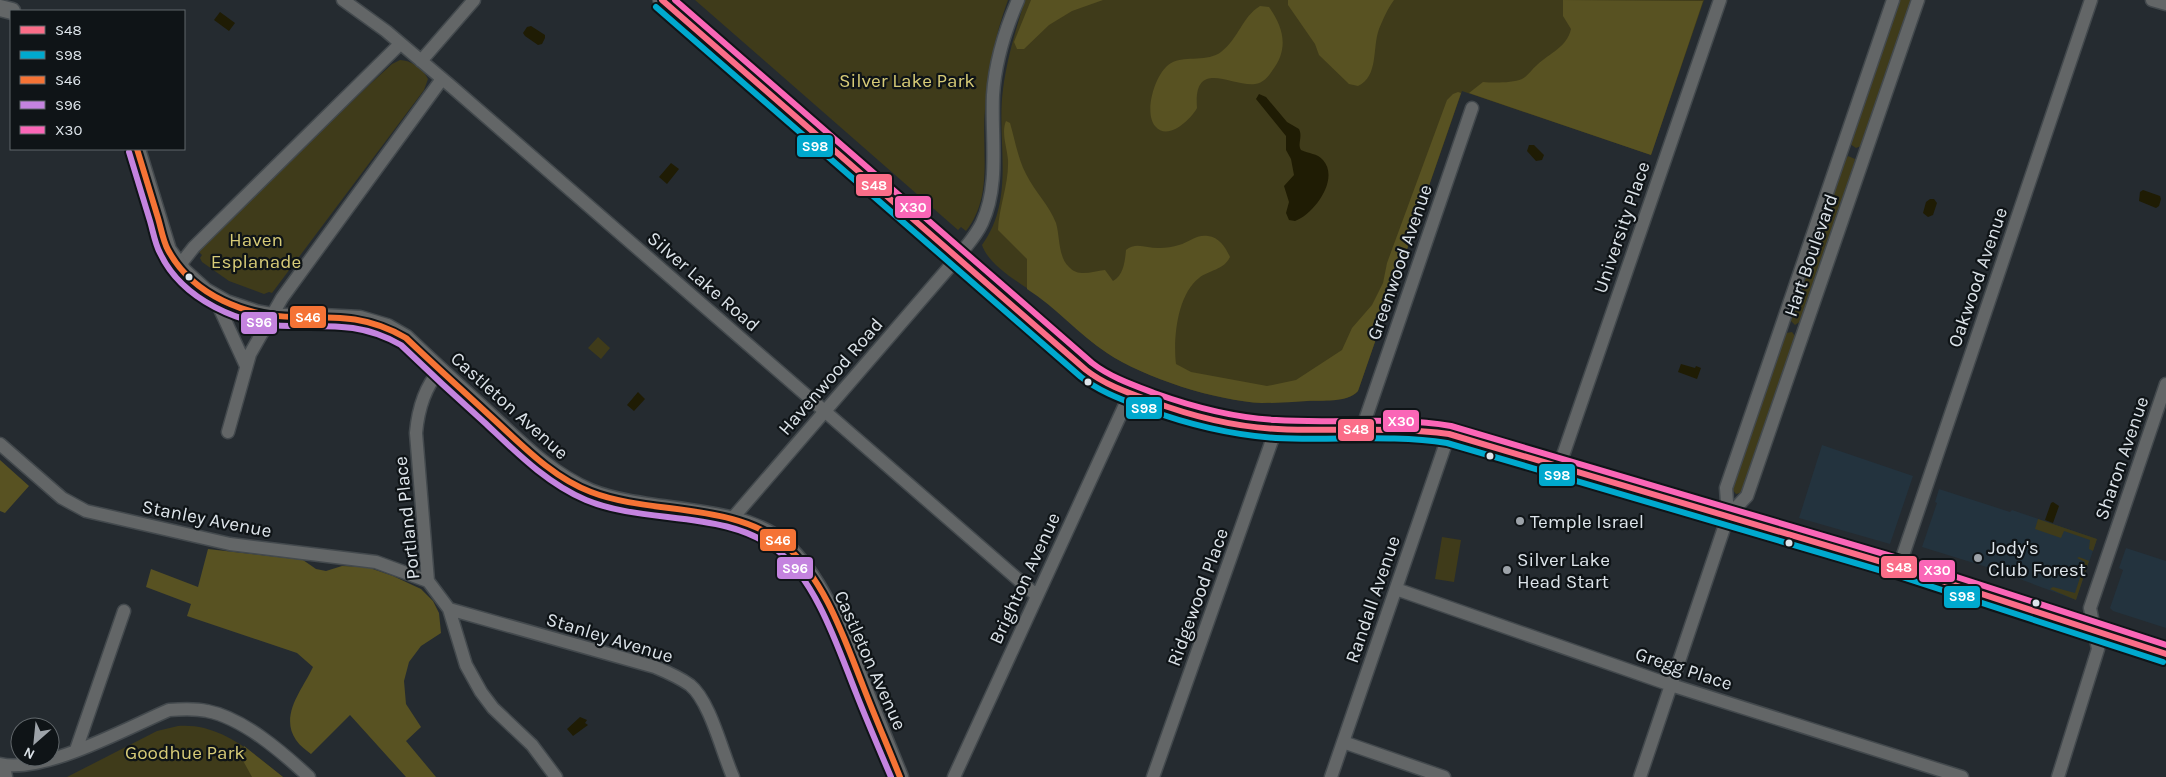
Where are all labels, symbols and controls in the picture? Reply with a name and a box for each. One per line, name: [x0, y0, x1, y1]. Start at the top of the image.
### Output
legend: [10, 10, 185, 150]
text: S48: [55, 21, 82, 39]
text: S98: [55, 46, 82, 64]
park label: Silver Lake Park: [839, 70, 975, 92]
text: S46: [55, 71, 81, 89]
text: S96: [55, 96, 81, 114]
text: X30: [55, 121, 82, 139]
line badge: S98: [796, 134, 834, 158]
text: S98: [802, 138, 828, 155]
street label: University Place: [1589, 159, 1655, 296]
line badge: S48: [855, 173, 893, 197]
text: S48: [861, 177, 887, 194]
street label: Greenwood Avenue: [1363, 182, 1437, 343]
street label: Hart Boulevard: [1780, 191, 1842, 320]
line badge: X30: [894, 195, 932, 219]
text: X30: [899, 199, 927, 216]
street label: Oakwood Avenue: [1944, 205, 2012, 350]
street label: Silver Lake Road: [643, 227, 764, 336]
park label: Haven Esplanade: [211, 229, 301, 273]
unlabelled marker: [184, 272, 194, 282]
line badge: S46: [289, 305, 327, 329]
text: S46: [295, 309, 321, 326]
line badge: S96: [240, 311, 278, 335]
text: S96: [246, 314, 272, 331]
street label: Havenwood Road: [774, 314, 888, 440]
street label: Castleton Avenue: [446, 347, 573, 464]
unlabelled marker: [1083, 377, 1093, 387]
street label: Sharon Avenue: [2091, 394, 2153, 523]
line badge: S98: [1125, 396, 1163, 420]
text: S98: [1131, 400, 1157, 417]
line badge: X30: [1382, 409, 1420, 433]
text: X30: [1387, 413, 1415, 430]
line badge: S48: [1337, 418, 1375, 442]
text: S48: [1343, 421, 1369, 438]
unlabelled marker: [1485, 451, 1495, 461]
street label: Portland Place: [390, 455, 424, 581]
line badge: S98: [1538, 463, 1576, 487]
text: S98: [1544, 467, 1570, 484]
street label: Stanley Avenue: [140, 496, 273, 542]
street label: Brighton Avenue: [985, 509, 1065, 648]
place label: Temple Israel: [1530, 511, 1644, 533]
marker: Temple Israel: [1514, 515, 1526, 527]
street label: Ridgewood Place: [1163, 525, 1233, 669]
line badge: S46: [759, 528, 797, 552]
text: S46: [765, 532, 791, 549]
street label: Randall Avenue: [1341, 533, 1405, 666]
place label: Jody's Club Forest: [1988, 537, 2086, 581]
unlabelled marker: [1784, 538, 1794, 548]
place label: Silver Lake Head Start: [1517, 549, 1610, 593]
marker: Jody's Club Forest: [1972, 552, 1984, 564]
line badge: S48: [1880, 555, 1918, 579]
line badge: S96: [776, 556, 814, 580]
text: S48: [1886, 559, 1912, 576]
line badge: X30: [1918, 559, 1956, 583]
text: S96: [782, 560, 808, 577]
text: X30: [1923, 562, 1951, 579]
marker: Silver Lake Head Start: [1501, 564, 1513, 576]
line badge: S98: [1943, 585, 1981, 609]
street label: Castleton Avenue: [829, 587, 911, 734]
text: S98: [1949, 588, 1975, 605]
unlabelled marker: [2031, 598, 2041, 608]
street label: Stanley Avenue: [544, 608, 676, 668]
street label: Gregg Place: [1632, 643, 1735, 695]
north arrow: [10, 717, 60, 767]
park label: Goodhue Park: [125, 742, 245, 764]
text: N: [21, 743, 38, 763]

